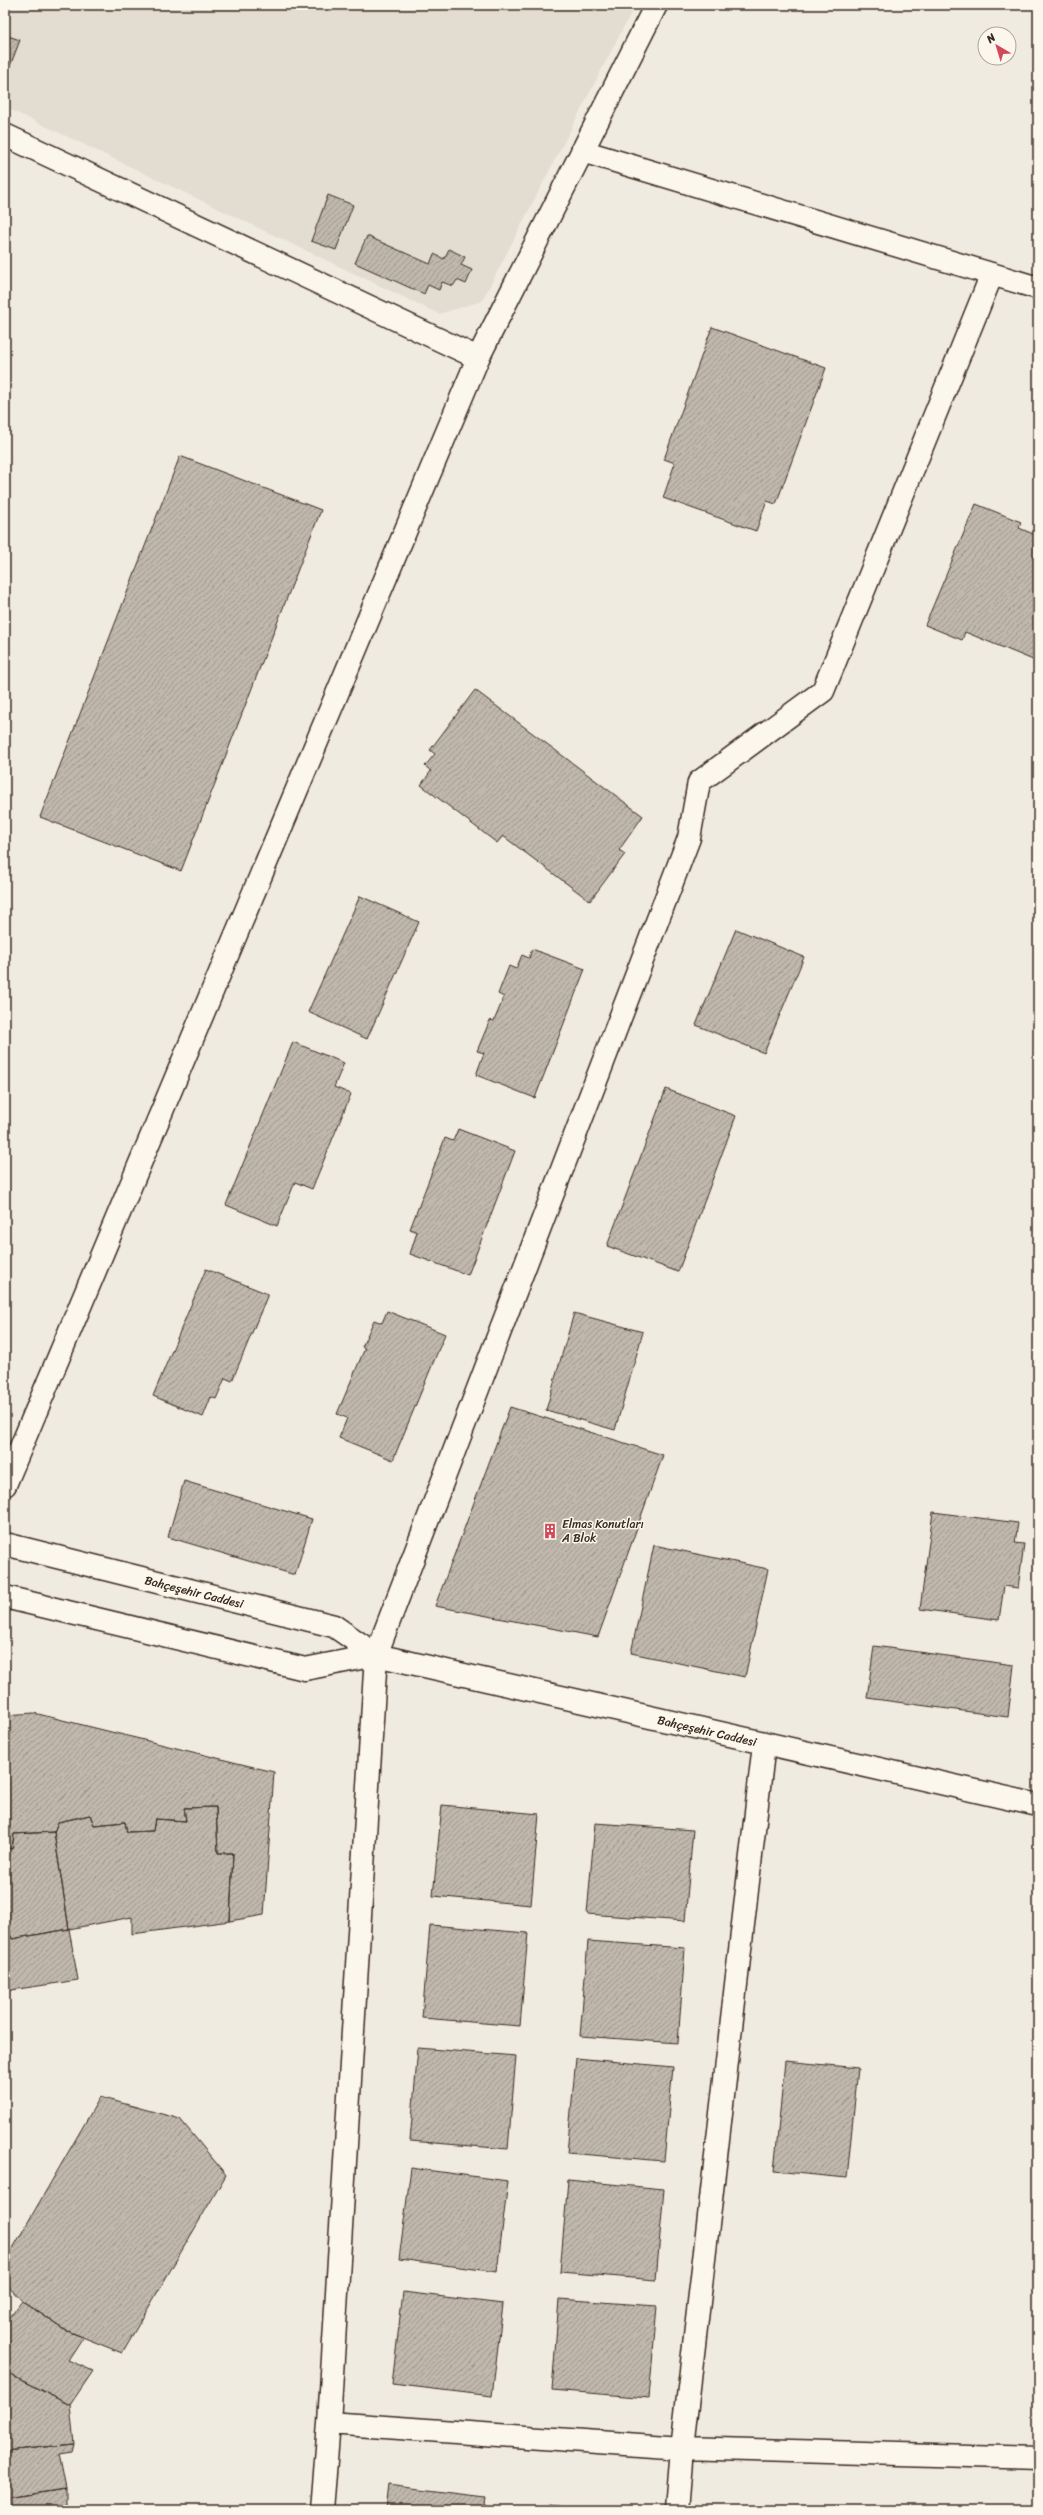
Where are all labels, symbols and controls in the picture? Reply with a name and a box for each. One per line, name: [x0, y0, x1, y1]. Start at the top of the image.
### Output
north arrow: [977, 26, 1017, 66]
text: N: [982, 28, 1000, 49]
place label: Elmas Konutları A Blok: [561, 1513, 644, 1549]
building icon: Elmas Konutları A Blok: [541, 1522, 559, 1540]
street label: Bahçeşehir Caddesi: [142, 1569, 246, 1615]
street label: Bahçeşehir Caddesi: [655, 1709, 759, 1753]

